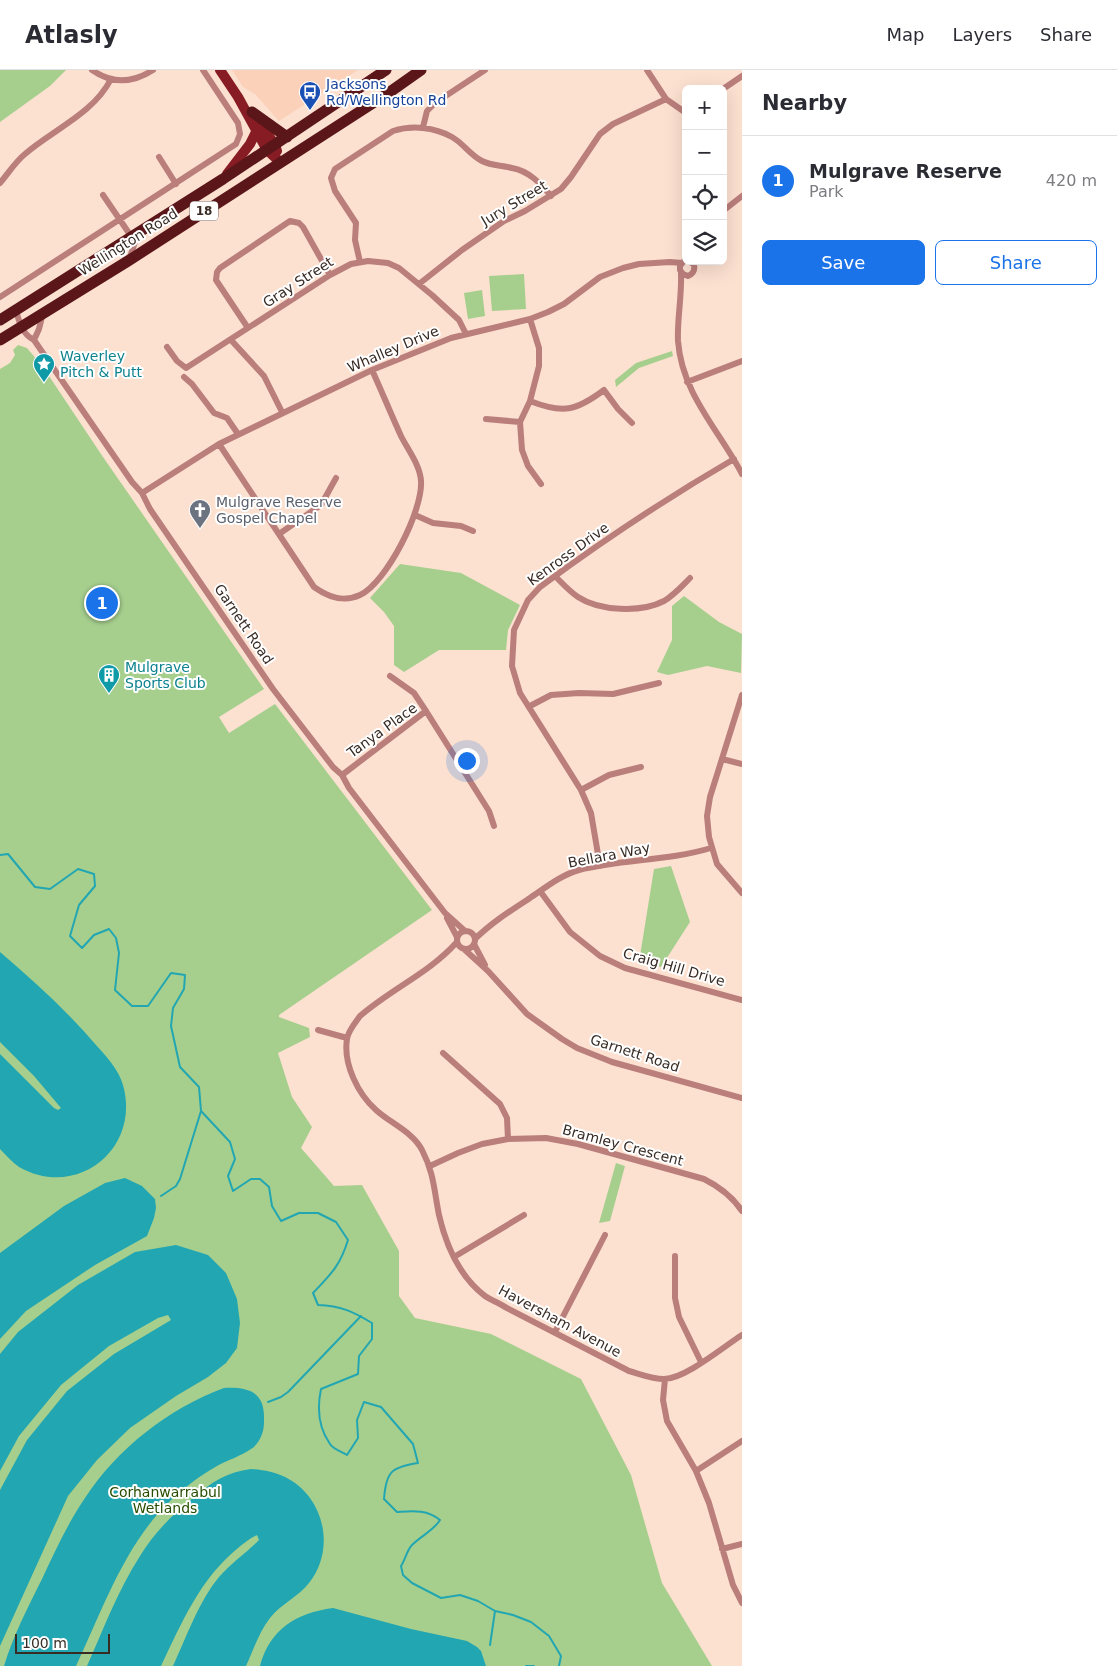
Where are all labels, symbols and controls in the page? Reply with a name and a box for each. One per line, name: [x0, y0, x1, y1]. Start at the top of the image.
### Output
text: Atlasly: [25, 21, 118, 49]
text: Map: [886, 24, 924, 45]
text: Layers: [952, 24, 1012, 45]
text: Share: [1040, 24, 1092, 45]
place label: Jacksons Rd/Wellington Rd: [325, 76, 446, 108]
bus stop icon: Jacksons Rd/Wellington Rd: [298, 80, 322, 111]
map controls: [682, 85, 727, 265]
button: +: [682, 85, 727, 130]
text: Nearby: [762, 91, 847, 115]
button: −: [682, 130, 727, 175]
text: Mulgrave Reserve: [809, 160, 1002, 182]
text: 1: [772, 171, 784, 190]
text: 420 m: [1046, 171, 1097, 190]
button: locate: [682, 175, 727, 220]
street label: Jury Street: [477, 177, 550, 229]
text: Park: [809, 182, 844, 201]
road number: 18: [190, 202, 218, 220]
street label: Wellington Road: [76, 205, 180, 279]
button: layers: [682, 220, 727, 265]
button: Save: [762, 240, 925, 285]
button: Share: [935, 240, 1097, 285]
street label: Gray Street: [260, 253, 337, 311]
street label: Whalley Drive: [345, 323, 441, 375]
place label: Waverley Pitch & Putt: [60, 348, 142, 380]
place icon: Waverley Pitch & Putt: [32, 352, 56, 383]
place label: Mulgrave Reserve Gospel Chapel: [216, 494, 342, 526]
church icon: Mulgrave Reserve Gospel Chapel: [188, 498, 212, 529]
street label: Kenross Drive: [524, 519, 612, 589]
street label: Garnett Road: [211, 581, 277, 667]
pin: 1: [86, 584, 118, 622]
place label: Mulgrave Sports Club: [125, 659, 206, 691]
building icon: Mulgrave Sports Club: [97, 663, 121, 694]
street label: Tanya Place: [343, 699, 420, 761]
your location: [454, 748, 480, 774]
street label: Bellara Way: [567, 839, 651, 871]
street label: Craig Hill Drive: [621, 945, 727, 989]
street label: Garnett Road: [588, 1031, 682, 1075]
street label: Bramley Crescent: [561, 1121, 686, 1169]
street label: Haversham Avenue: [496, 1282, 624, 1360]
park label: Corhanwarrabul Wetlands: [109, 1484, 221, 1516]
scale bar: [15, 1631, 110, 1654]
text: 100 m: [22, 1635, 67, 1651]

